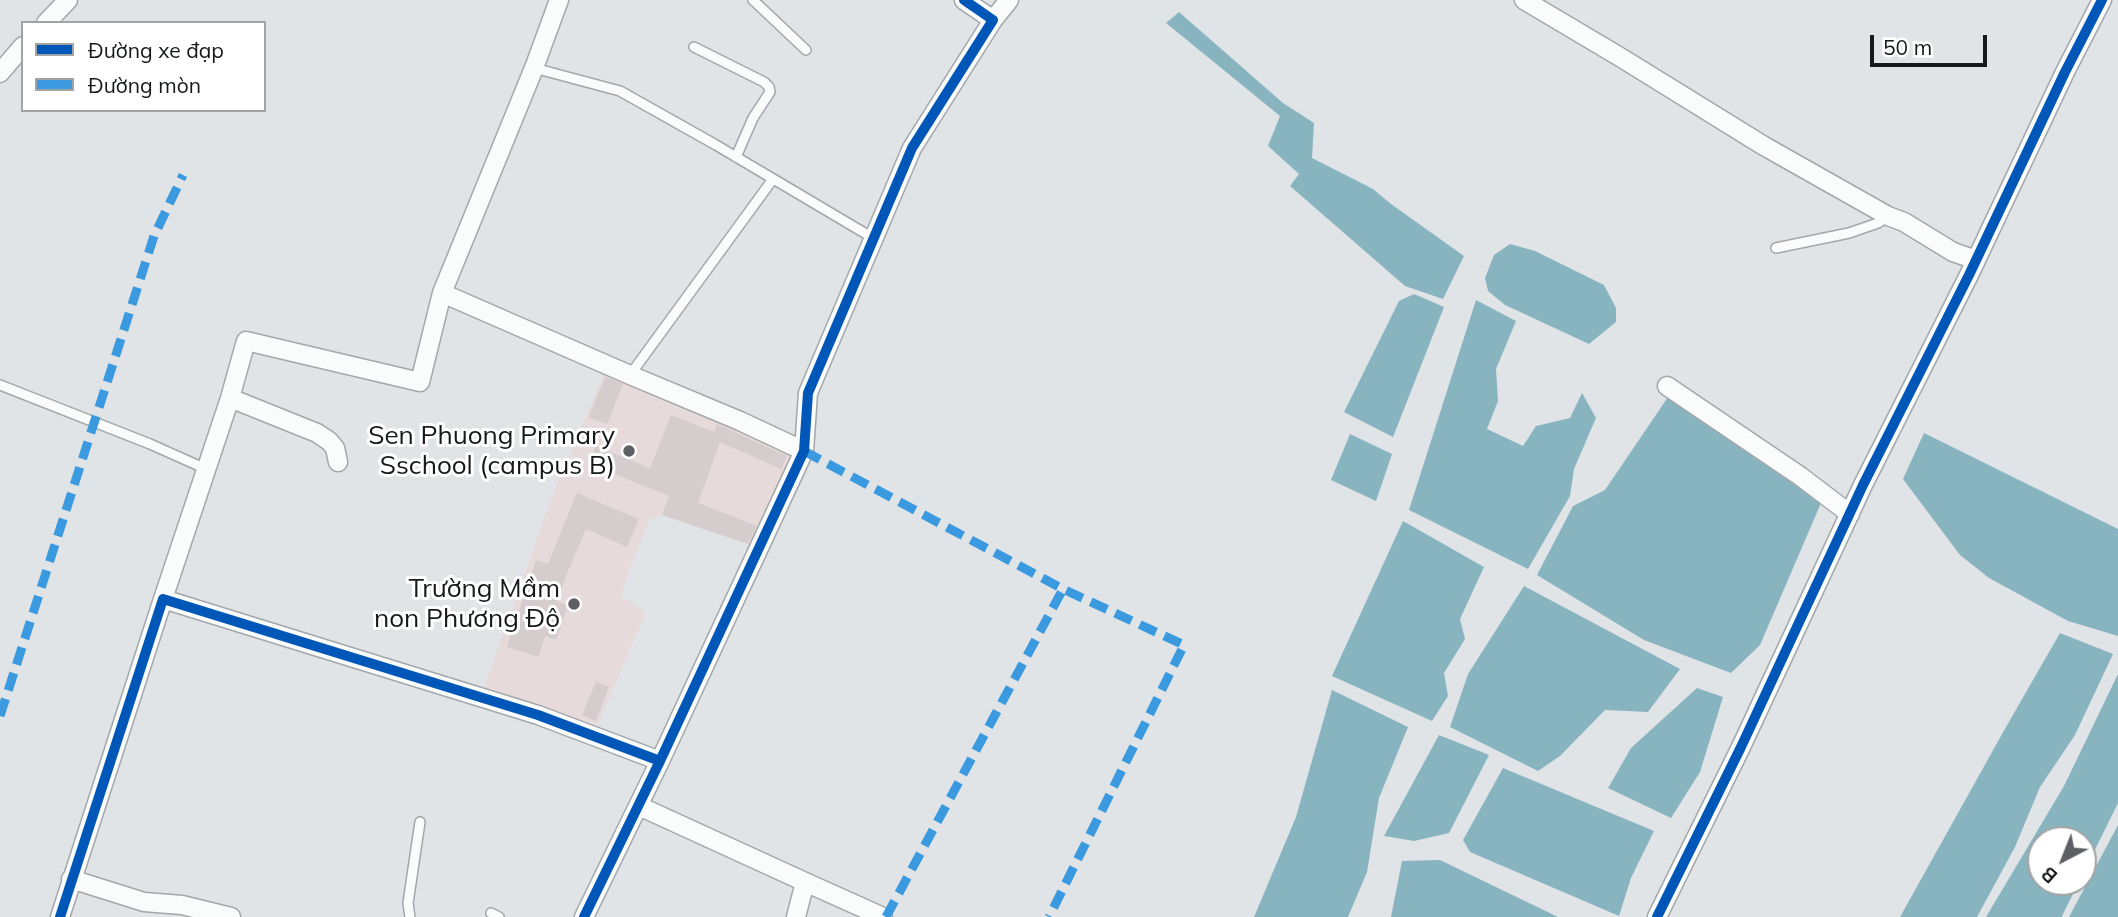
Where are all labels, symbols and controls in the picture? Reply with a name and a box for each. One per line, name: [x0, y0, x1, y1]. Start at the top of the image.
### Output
legend: [21, 21, 266, 112]
scale bar: [1873, 21, 1990, 65]
text: 50 m: [1883, 34, 1932, 60]
text: Đường xe đạp: [88, 37, 224, 63]
text: Đường mòn: [88, 72, 201, 98]
place label: Sen Phuong Primary Sschool (campus B): [368, 420, 615, 481]
marker: Sen Phuong Primary Sschool (campus B): [621, 443, 637, 459]
place label: Trường Mầm non Phương Độ: [374, 573, 560, 634]
marker: Trường Mầm non Phương Độ: [566, 596, 582, 612]
north arrow: [2027, 826, 2097, 896]
text: B: [2036, 862, 2062, 888]

